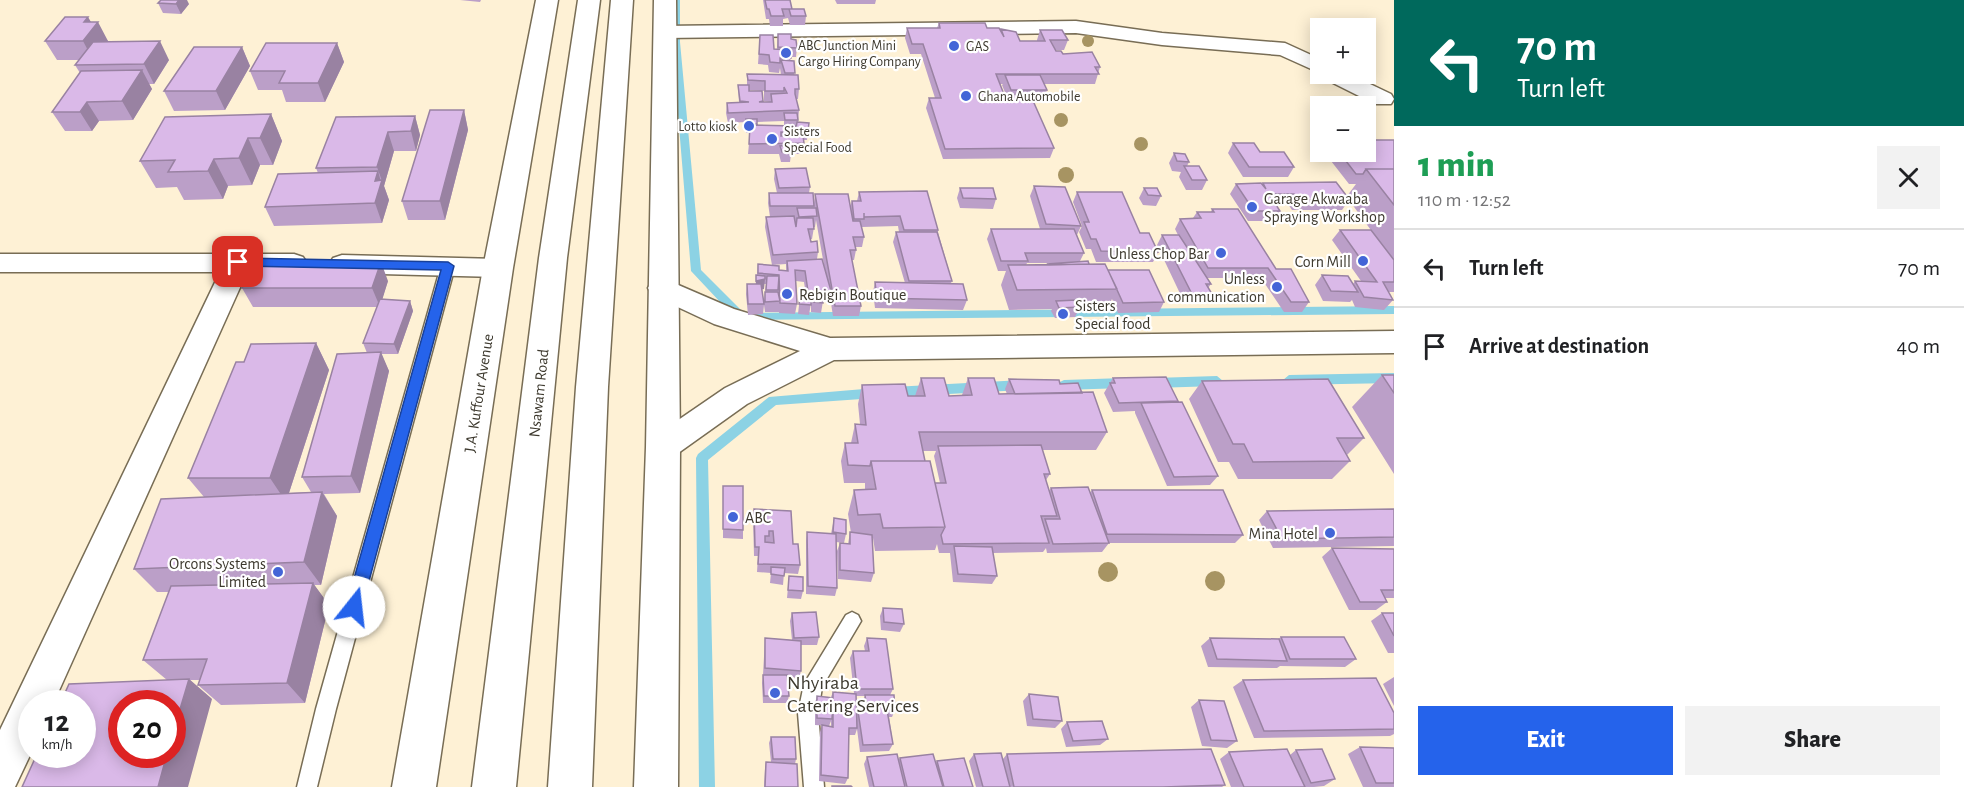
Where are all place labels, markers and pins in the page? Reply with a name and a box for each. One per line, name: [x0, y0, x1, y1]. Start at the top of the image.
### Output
place label: ABC Junction Mini Cargo Hiring Company: [798, 39, 921, 69]
marker: GAS: [947, 39, 961, 53]
place label: GAS: [966, 40, 989, 54]
marker: ABC Junction Mini Cargo Hiring Company: [779, 46, 793, 60]
marker: Ghana Automobile: [959, 89, 973, 103]
place label: Ghana Automobile: [978, 90, 1080, 104]
marker: Lotto kiosk: [742, 119, 756, 133]
place label: Lotto kiosk: [678, 120, 738, 134]
place label: Sisters Special Food: [784, 125, 852, 155]
marker: Sisters Special Food: [765, 132, 779, 146]
place label: Garage Akwaaba Spraying Workshop: [1264, 191, 1385, 226]
marker: Garage Akwaaba Spraying Workshop: [1245, 200, 1259, 214]
pin: [212, 236, 263, 287]
place label: Unless Chop Bar: [1109, 246, 1210, 262]
marker: Unless Chop Bar: [1214, 246, 1228, 260]
place label: Corn Mill: [1295, 254, 1351, 270]
marker: Corn Mill: [1356, 254, 1370, 268]
place label: Unless communication: [1167, 271, 1265, 305]
marker: Unless communication: [1270, 280, 1284, 294]
marker: Rebigin Boutique: [780, 287, 794, 301]
place label: Rebigin Boutique: [799, 287, 906, 303]
place label: Sisters Special food: [1075, 298, 1151, 332]
marker: Sisters Special food: [1056, 307, 1070, 321]
marker: ABC: [726, 510, 740, 524]
place label: ABC: [745, 510, 771, 526]
place label: Mina Hotel: [1249, 526, 1318, 542]
marker: Mina Hotel: [1323, 526, 1337, 540]
place label: Orcons Systems Limited: [169, 556, 266, 590]
marker: Orcons Systems Limited: [271, 565, 285, 579]
place label: Nhyiraba Catering Services: [787, 673, 919, 716]
marker: Nhyiraba Catering Services: [768, 686, 782, 700]

